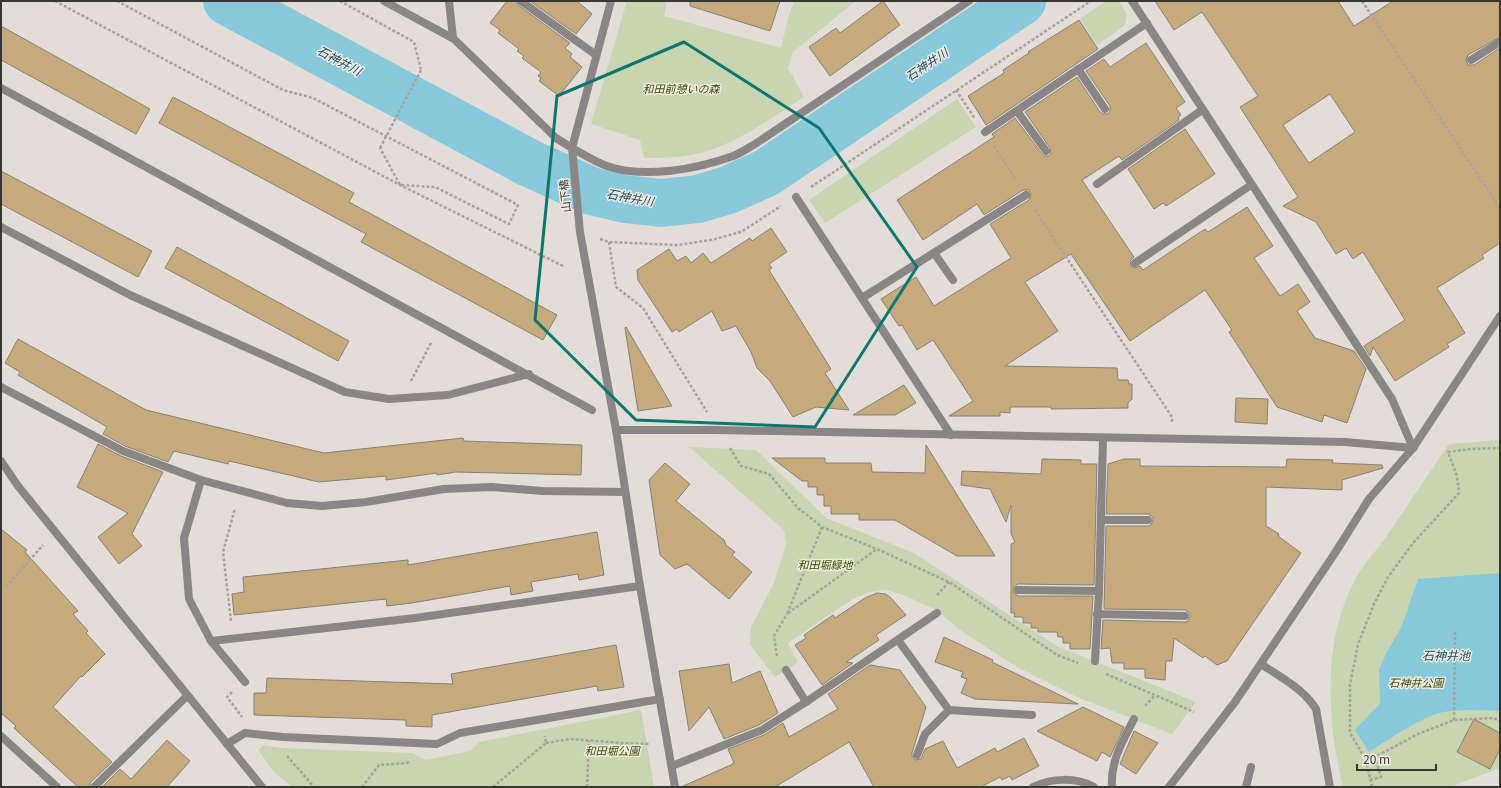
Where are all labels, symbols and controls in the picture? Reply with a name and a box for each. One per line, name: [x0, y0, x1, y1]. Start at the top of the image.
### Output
water label: 石神井川: [315, 41, 367, 79]
water label: 石神井川: [902, 42, 952, 84]
park label: 和田前憩いの森: [643, 80, 720, 96]
street label: 山下橋: [554, 179, 574, 213]
water label: 石神井川: [605, 184, 657, 209]
park label: 和田堀緑地: [798, 556, 853, 572]
water label: 石神井池: [1422, 646, 1471, 663]
park label: 石神井公園: [1389, 674, 1445, 690]
park label: 和田堀公園: [585, 742, 641, 758]
scale bar: [1357, 746, 1436, 772]
text: 20 m: [1363, 750, 1390, 767]

